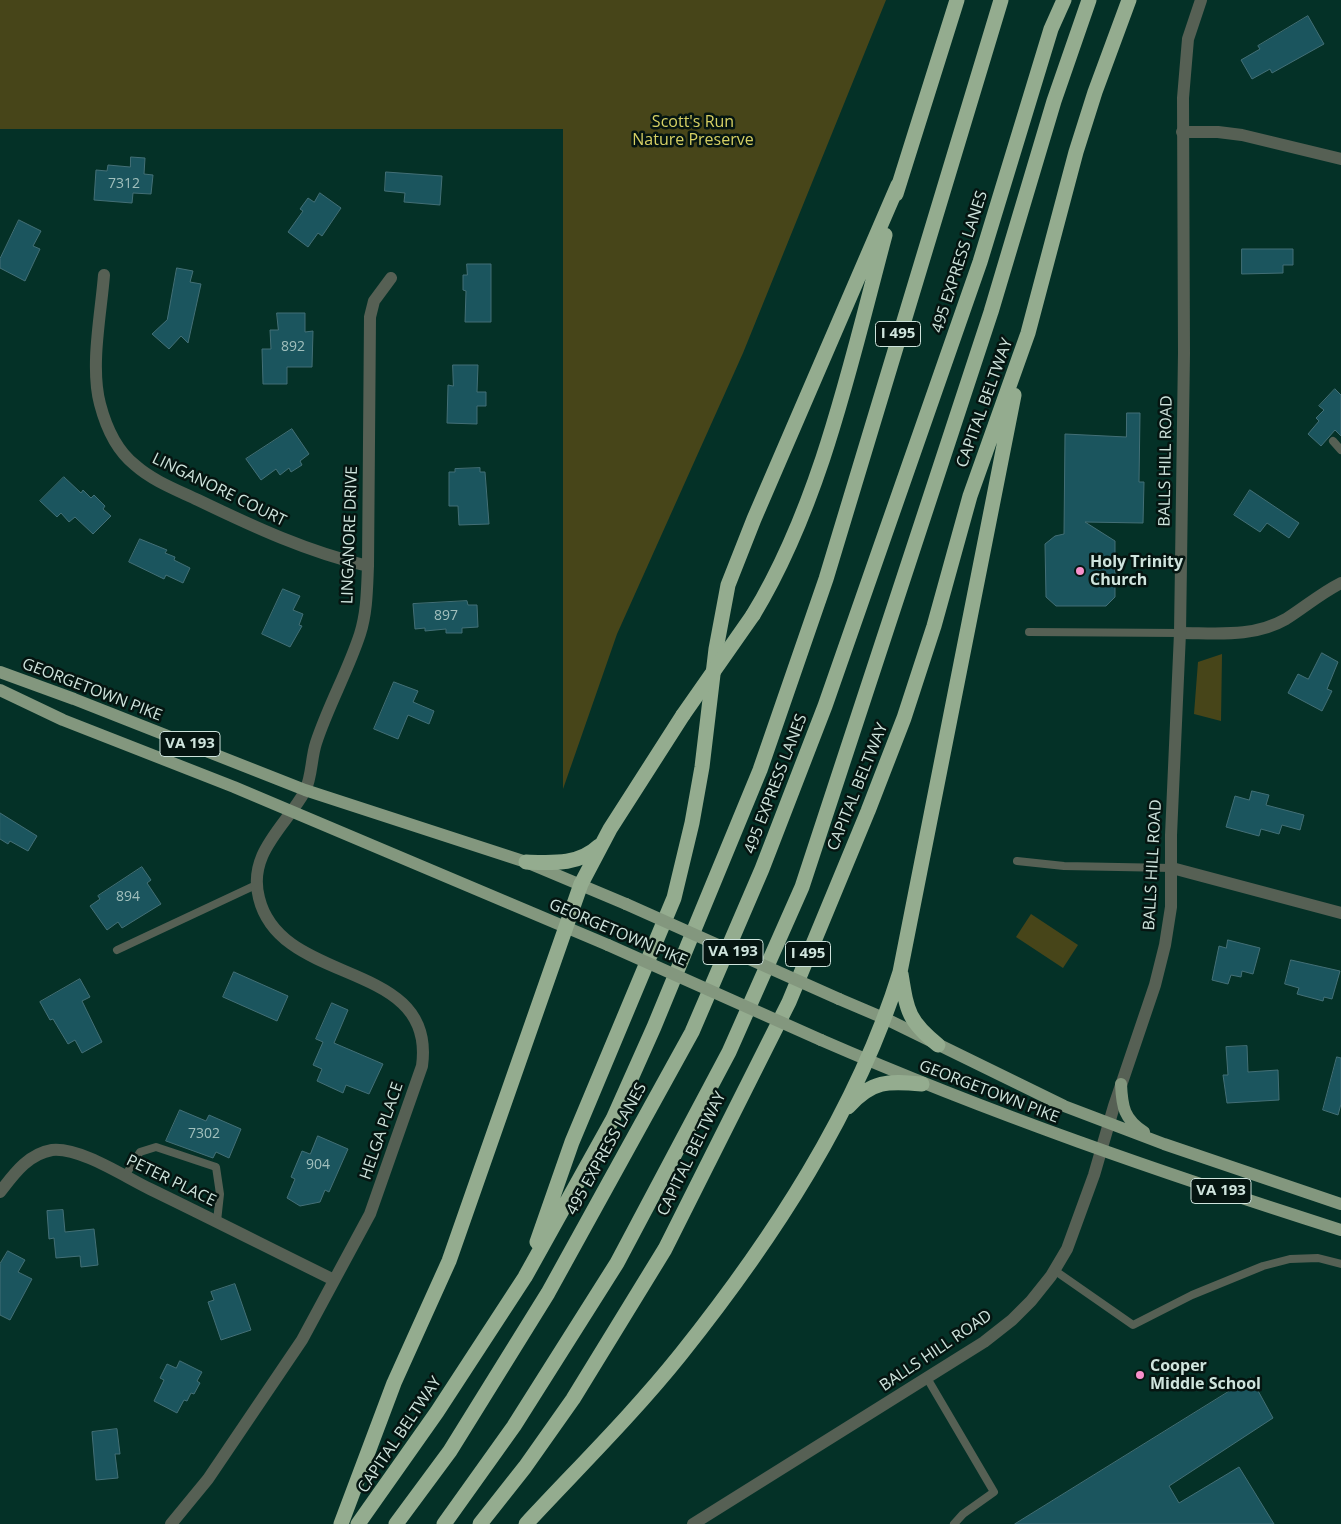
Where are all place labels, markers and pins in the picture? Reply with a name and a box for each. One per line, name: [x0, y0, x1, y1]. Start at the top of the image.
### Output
place label: Holy Trinity Church: [1090, 552, 1183, 590]
marker: Holy Trinity Church: [1074, 565, 1086, 577]
place label: Cooper Middle School: [1150, 1356, 1261, 1394]
marker: Cooper Middle School: [1134, 1369, 1146, 1381]

